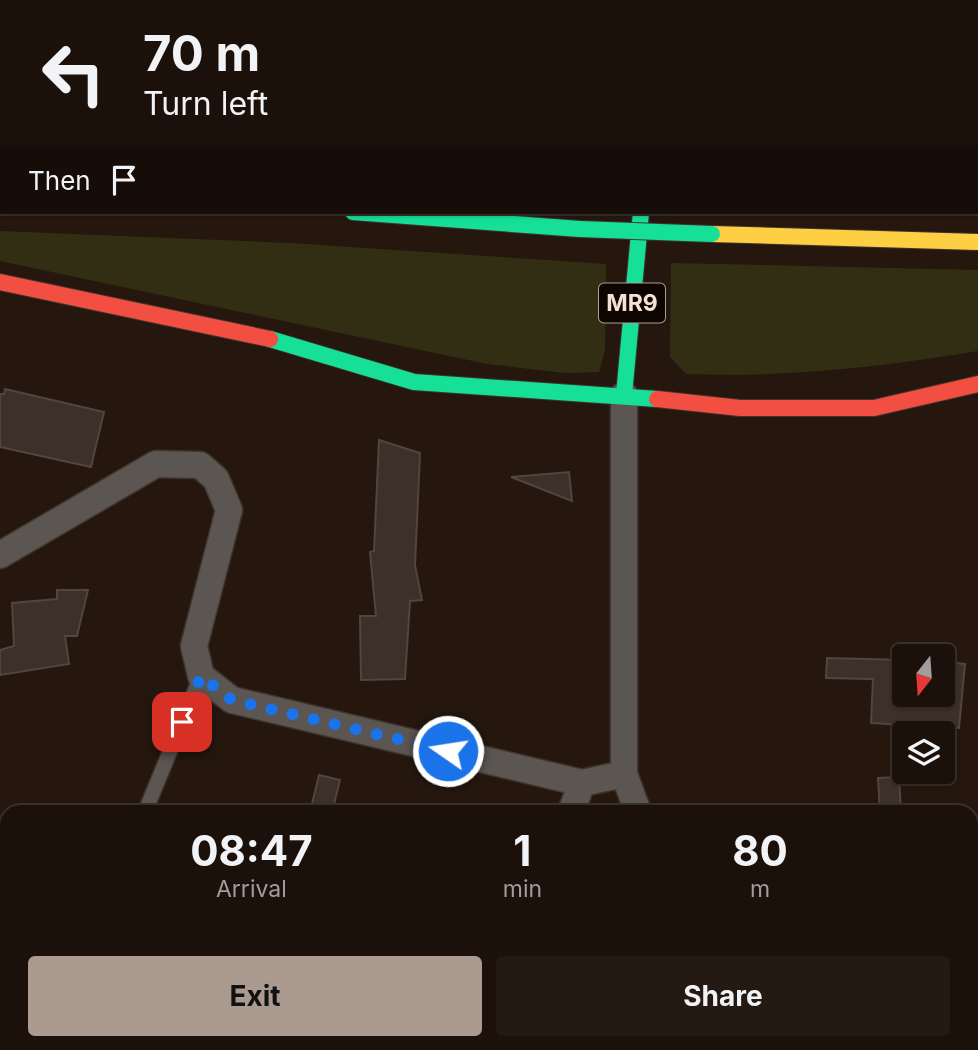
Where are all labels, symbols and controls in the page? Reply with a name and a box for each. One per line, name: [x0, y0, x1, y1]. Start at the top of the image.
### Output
text: 70 m: [143, 24, 260, 83]
icon: left: [28, 28, 119, 119]
text: Turn left: [143, 84, 268, 123]
icon: arrive: [105, 161, 143, 199]
text: Then: [28, 165, 91, 196]
road number: MR9: [599, 284, 665, 322]
north arrow: [892, 644, 956, 707]
map controls: [892, 644, 955, 784]
pin: [152, 692, 212, 752]
icon: arrive: [163, 703, 201, 741]
position arrow: [411, 714, 485, 788]
button: layers: [892, 721, 955, 784]
text: 08:47: [190, 825, 313, 876]
text: 1: [513, 825, 531, 876]
text: 80: [732, 825, 788, 876]
text: Arrival: [216, 875, 287, 903]
text: min: [503, 875, 542, 903]
text: m: [750, 875, 770, 903]
button: Exit: [28, 956, 482, 1036]
button: Share: [496, 956, 950, 1036]

